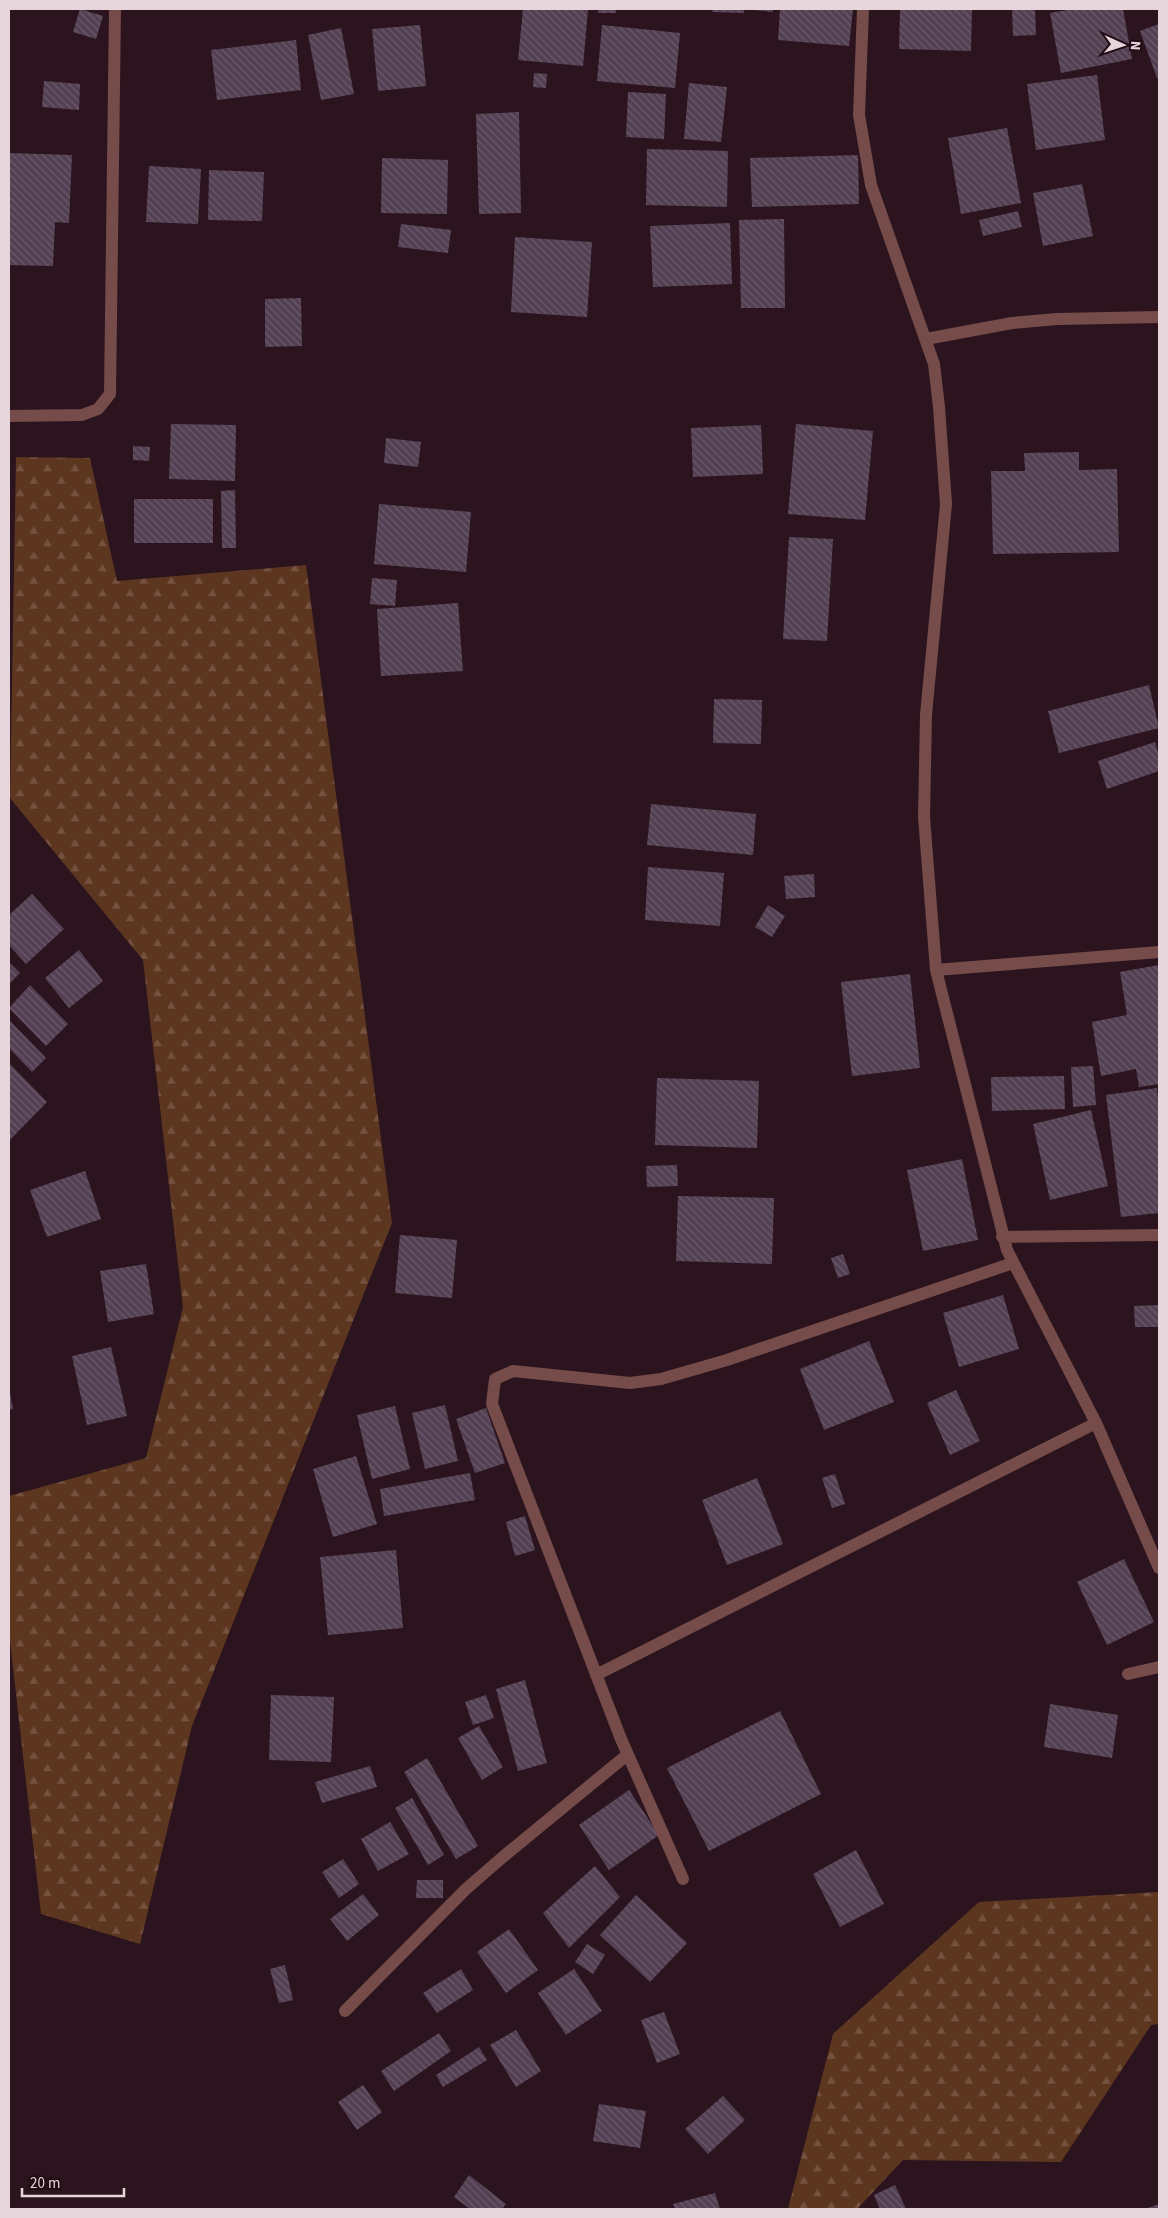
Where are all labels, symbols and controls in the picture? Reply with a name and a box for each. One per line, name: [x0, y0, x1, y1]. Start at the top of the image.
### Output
north arrow: [1098, 20, 1148, 70]
text: N: [1125, 40, 1145, 51]
scale bar: [22, 2166, 125, 2198]
text: 20 m: [30, 2173, 60, 2194]

